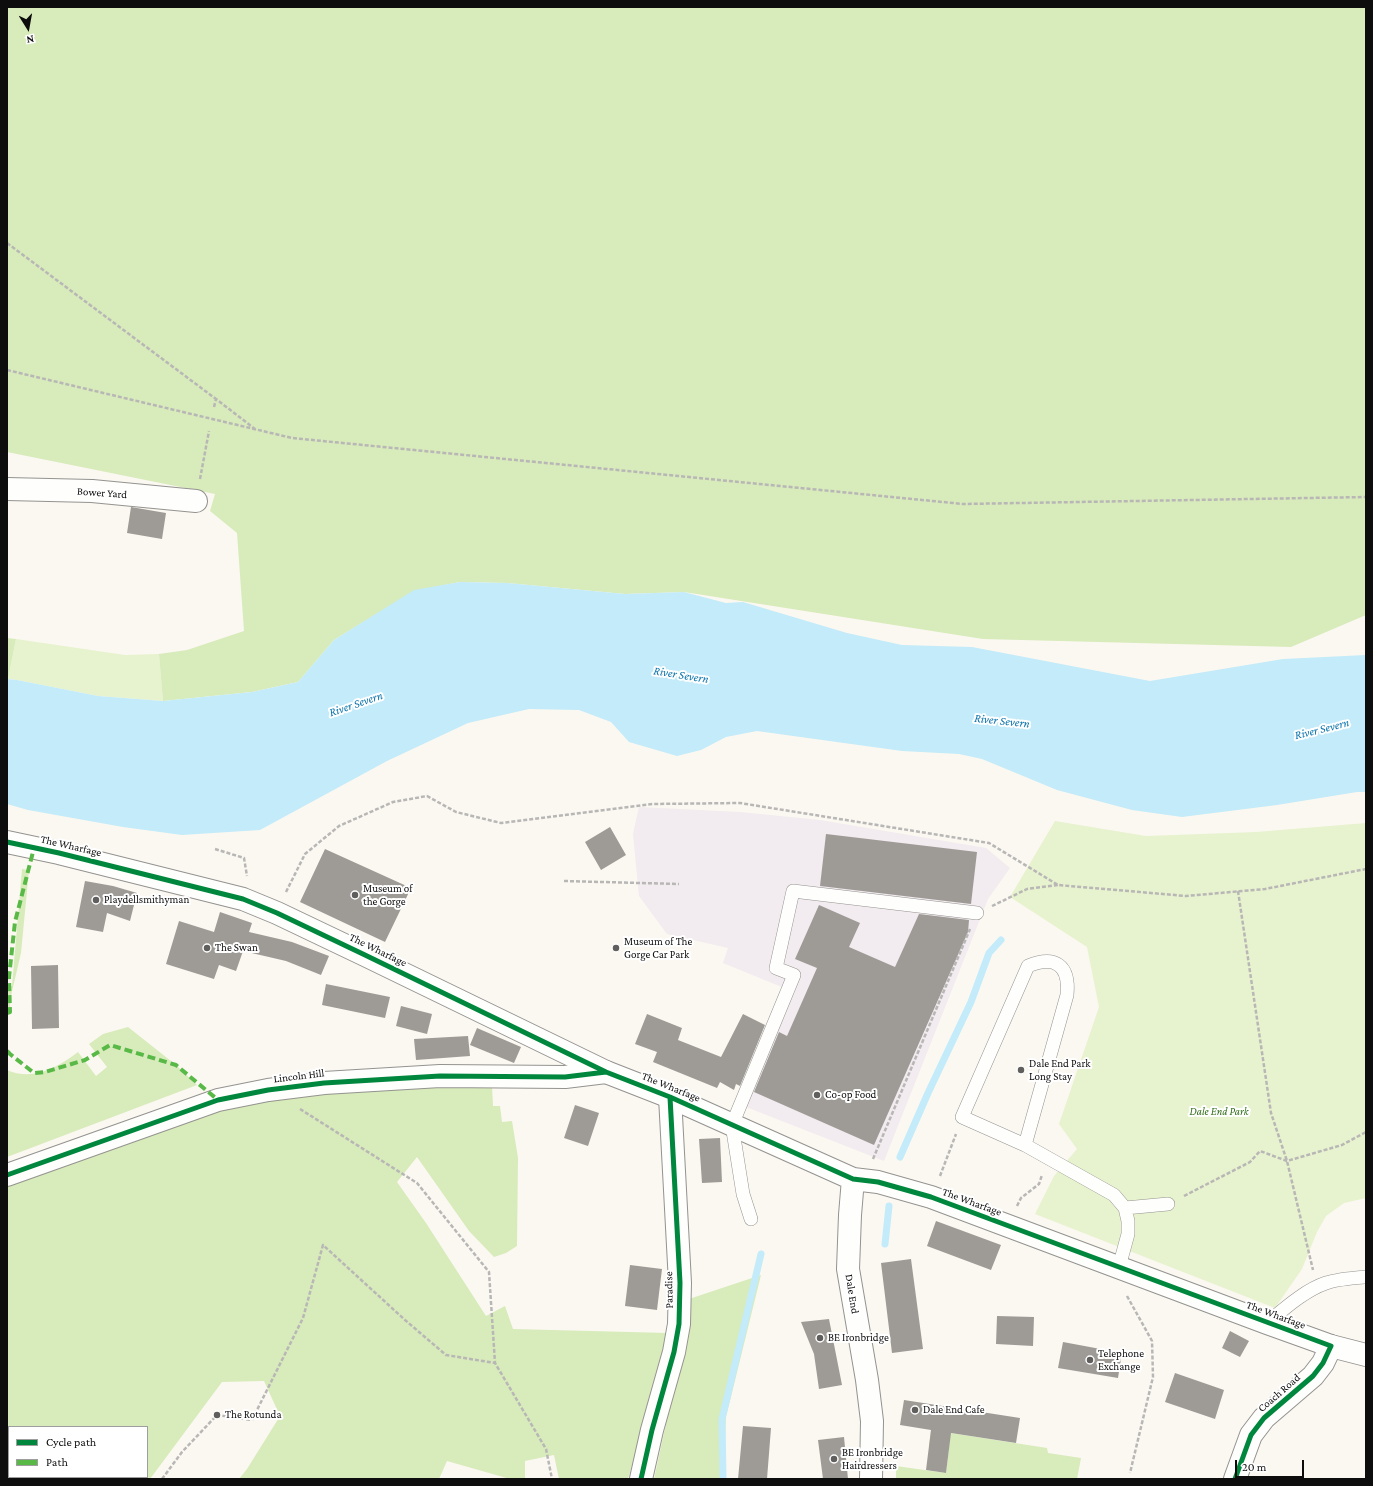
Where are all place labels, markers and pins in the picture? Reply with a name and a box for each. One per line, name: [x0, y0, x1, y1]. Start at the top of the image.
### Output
place label: Museum of the Gorge: [363, 882, 413, 908]
marker: Museum of the Gorge: [350, 890, 360, 900]
place label: Playdellsmithyman: [104, 893, 189, 907]
marker: Playdellsmithyman: [91, 895, 101, 905]
place label: Museum of The Gorge Car Park: [624, 935, 692, 961]
place label: The Swan: [215, 941, 258, 955]
marker: The Swan: [202, 943, 212, 953]
marker: Museum of The Gorge Car Park: [611, 943, 621, 953]
place label: Dale End Park Long Stay: [1029, 1057, 1090, 1083]
marker: Dale End Park Long Stay: [1016, 1065, 1026, 1075]
place label: Co-op Food: [825, 1088, 876, 1102]
marker: Co-op Food: [812, 1090, 822, 1100]
place label: BE Ironbridge: [828, 1331, 889, 1345]
marker: BE Ironbridge: [815, 1333, 825, 1343]
place label: Telephone Exchange: [1098, 1347, 1144, 1373]
marker: Telephone Exchange: [1085, 1355, 1095, 1365]
place label: Dale End Cafe: [923, 1403, 984, 1417]
marker: Dale End Cafe: [910, 1405, 920, 1415]
place label: The Rotunda: [225, 1408, 281, 1422]
marker: The Rotunda: [212, 1410, 222, 1420]
place label: BE Ironbridge Hairdressers: [842, 1446, 903, 1472]
marker: BE Ironbridge Hairdressers: [829, 1454, 839, 1464]

